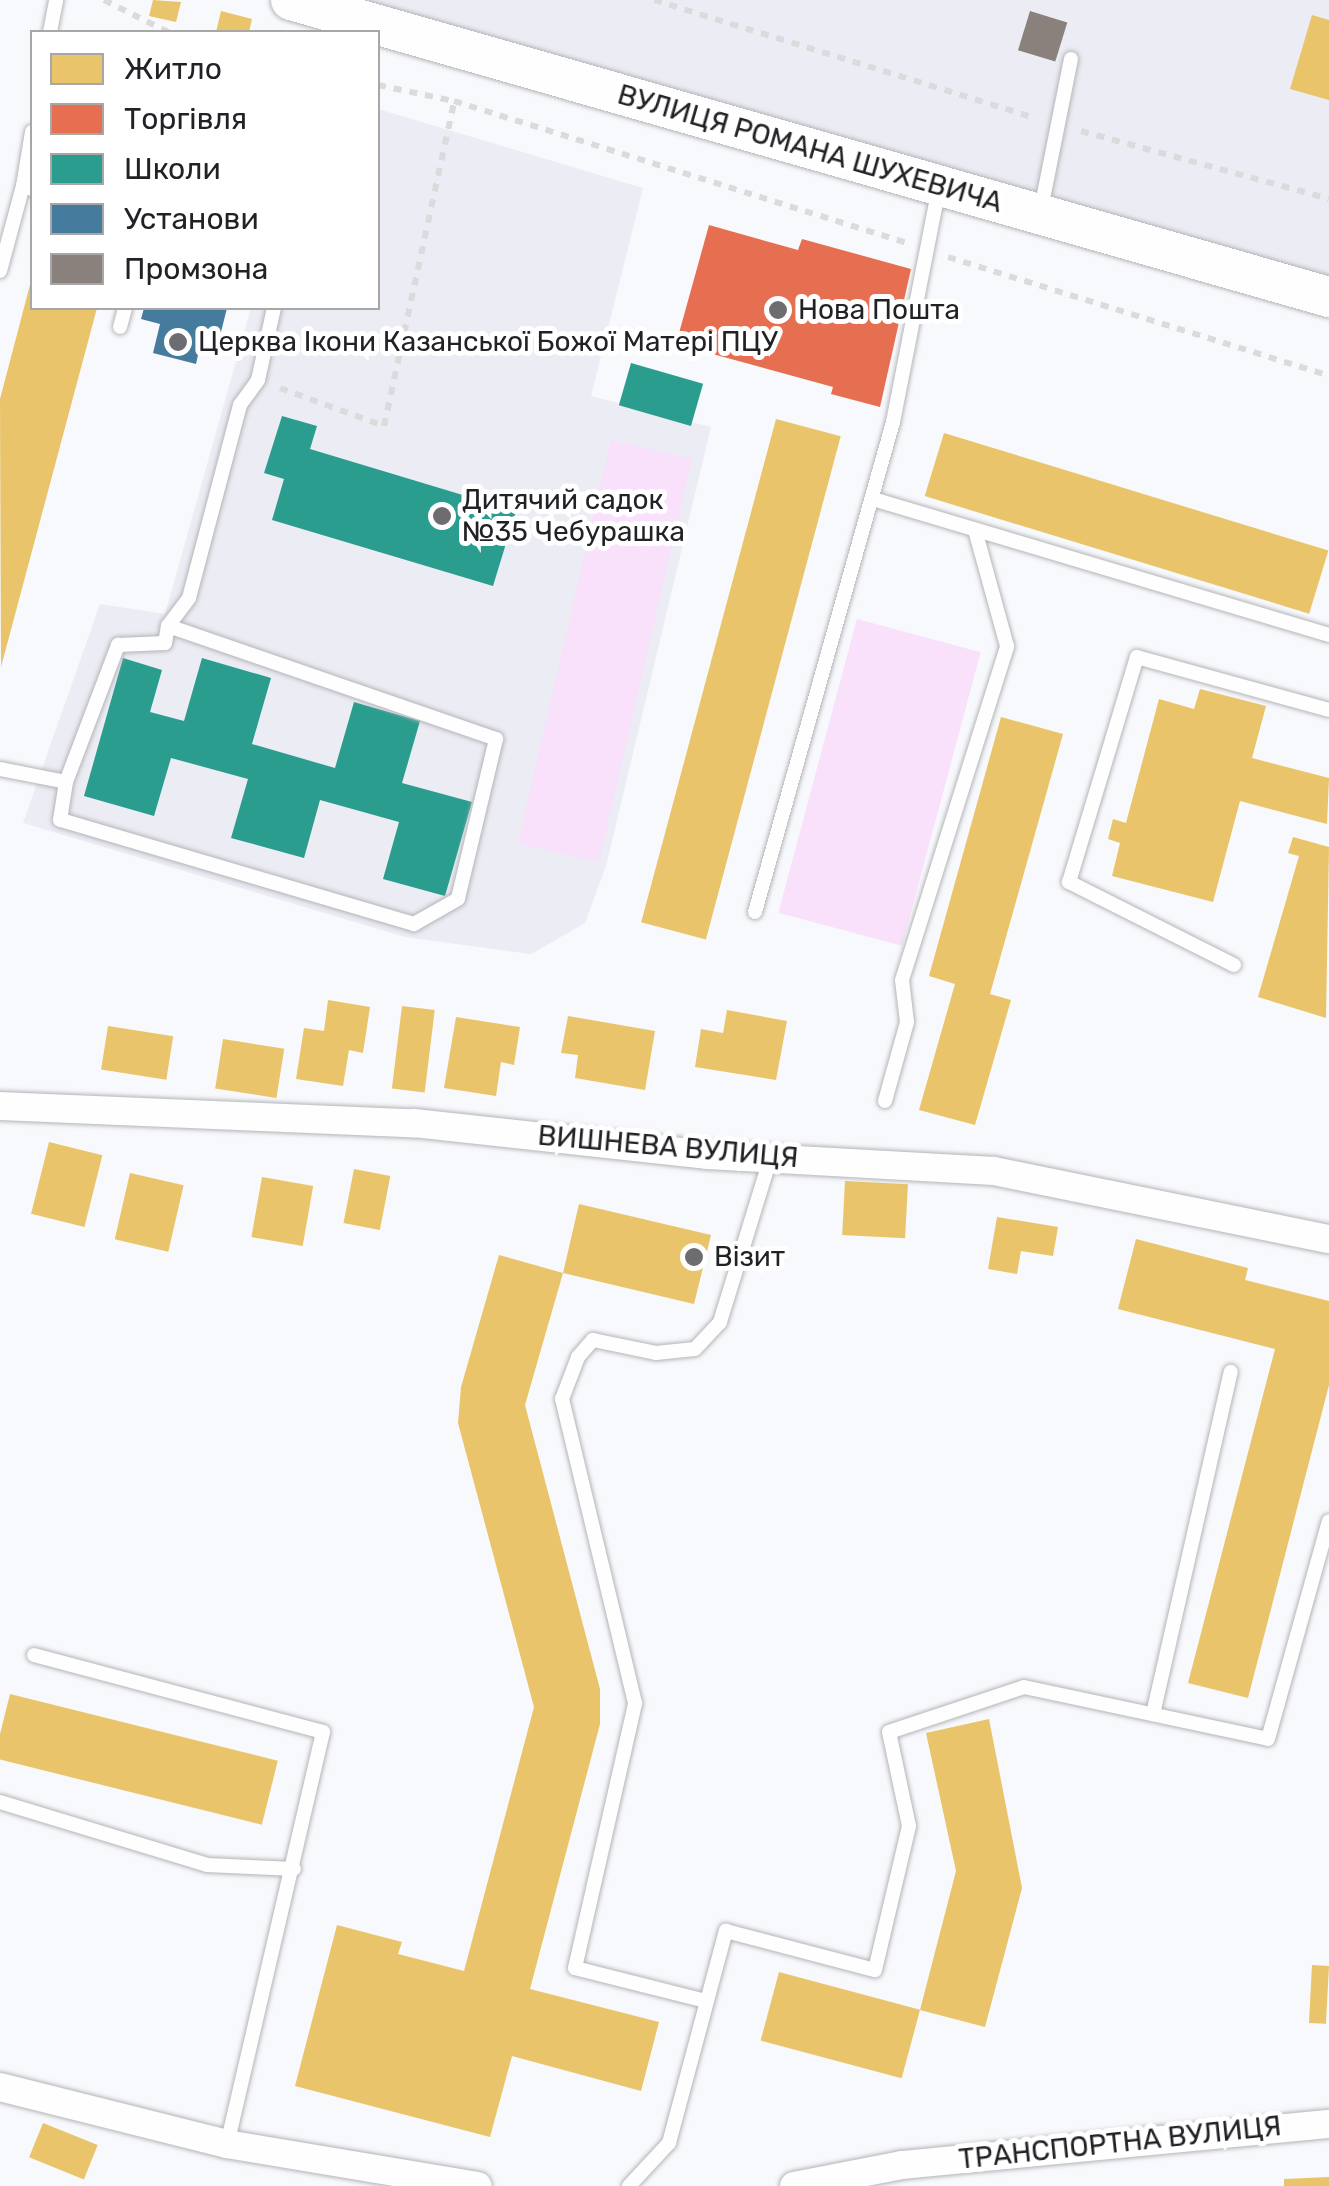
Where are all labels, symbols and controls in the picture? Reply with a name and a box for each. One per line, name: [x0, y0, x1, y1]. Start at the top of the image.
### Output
legend: [30, 30, 380, 310]
text: Житло: [124, 51, 222, 87]
street label: ВУЛИЦЯ РОМАНА ШУХЕВИЧА: [614, 78, 1006, 220]
text: Торгівля: [124, 101, 247, 137]
text: Школи: [124, 151, 221, 187]
text: Установи: [124, 201, 259, 237]
text: Промзона: [124, 251, 268, 287]
place label: Нова Пошта: [798, 293, 960, 327]
marker: Нова Пошта: [767, 299, 789, 321]
place label: Церква Ікони Казанської Божої Матері ПЦУ: [198, 325, 778, 359]
marker: Церква Ікони Казанської Божої Матері ПЦУ: [167, 331, 189, 353]
place label: Дитячий садок №35 Чебурашка: [462, 483, 685, 549]
marker: Дитячий садок №35 Чебурашка: [431, 505, 453, 527]
street label: ВИШНЕВА ВУЛИЦЯ: [536, 1119, 800, 1175]
place label: Візит: [714, 1240, 785, 1274]
marker: Візит: [683, 1246, 705, 1268]
street label: ТРАНСПОРТНА ВУЛИЦЯ: [957, 2109, 1283, 2177]

